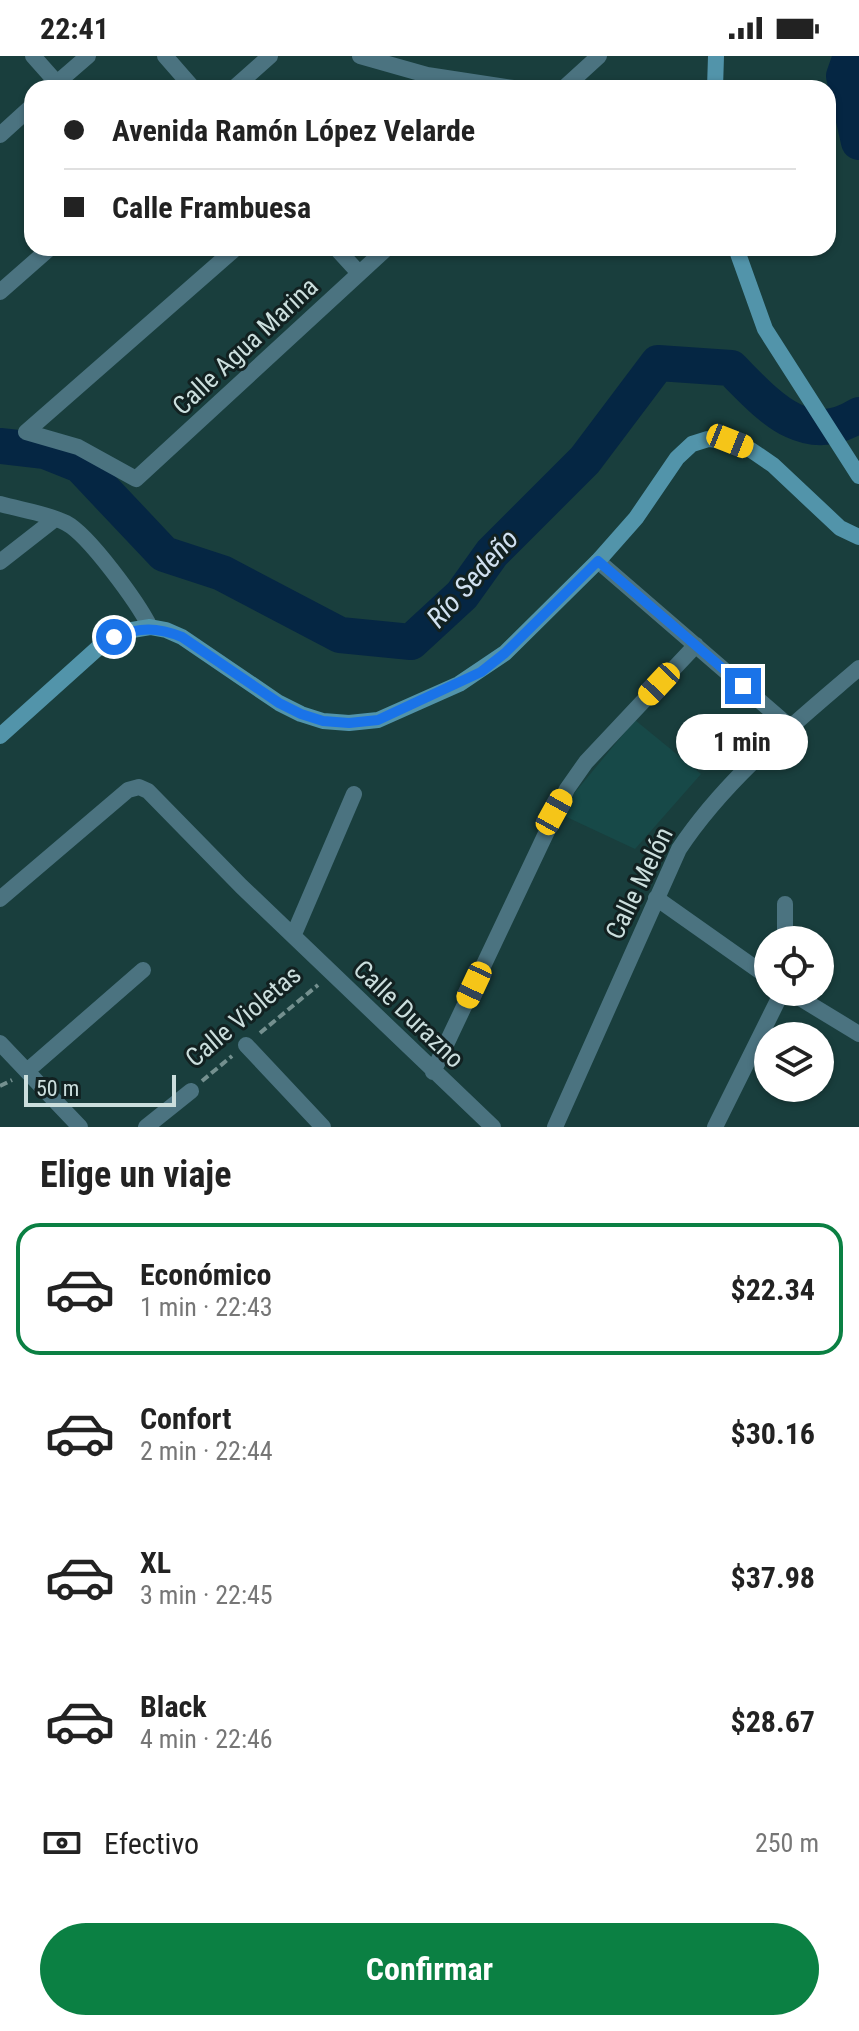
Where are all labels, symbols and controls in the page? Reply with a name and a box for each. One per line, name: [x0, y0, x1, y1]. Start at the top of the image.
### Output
text: 22:41: [40, 11, 109, 46]
text: Avenida Ramón López Velarde: [112, 113, 475, 148]
text: Calle Frambuesa: [112, 190, 311, 225]
street label: Calle Agua Marina: [166, 271, 324, 421]
car: [703, 421, 757, 461]
water label: Río Sedeño: [420, 522, 525, 634]
route start: [96, 619, 132, 655]
car: [634, 658, 684, 710]
route end: [725, 668, 761, 704]
callout: 1 min: [677, 714, 809, 770]
text: 1 min: [713, 727, 771, 757]
car: [532, 785, 576, 839]
street label: Calle Melón: [599, 822, 679, 944]
map controls: [754, 926, 834, 1102]
button: locate: [754, 926, 834, 1006]
street label: Calle Durazno: [348, 954, 470, 1074]
car: [453, 958, 495, 1012]
street label: Calle Violetas: [179, 959, 307, 1073]
button: layers: [754, 1022, 834, 1102]
scale bar: [24, 1071, 176, 1107]
text: 50 m: [36, 1076, 79, 1101]
text: Elige un viaje: [40, 1154, 231, 1196]
icon: car: [44, 1253, 116, 1325]
text: Económico: [140, 1257, 271, 1292]
text: $22.34: [730, 1272, 815, 1307]
text: 1 min · 22:43: [140, 1292, 273, 1322]
icon: car: [44, 1397, 116, 1469]
text: Confort: [140, 1401, 231, 1436]
text: $30.16: [730, 1416, 815, 1451]
text: 2 min · 22:44: [140, 1436, 273, 1466]
icon: car: [44, 1541, 116, 1613]
text: XL: [140, 1545, 171, 1580]
text: $37.98: [730, 1560, 815, 1595]
text: 3 min · 22:45: [140, 1580, 273, 1610]
icon: car: [44, 1685, 116, 1757]
text: Black: [140, 1689, 207, 1724]
text: $28.67: [730, 1704, 815, 1739]
text: 4 min · 22:46: [140, 1724, 273, 1754]
icon: cash: [40, 1821, 84, 1865]
text: Efectivo: [104, 1826, 199, 1861]
text: 250 m: [755, 1828, 819, 1858]
button: Confirmar: [40, 1923, 819, 2015]

